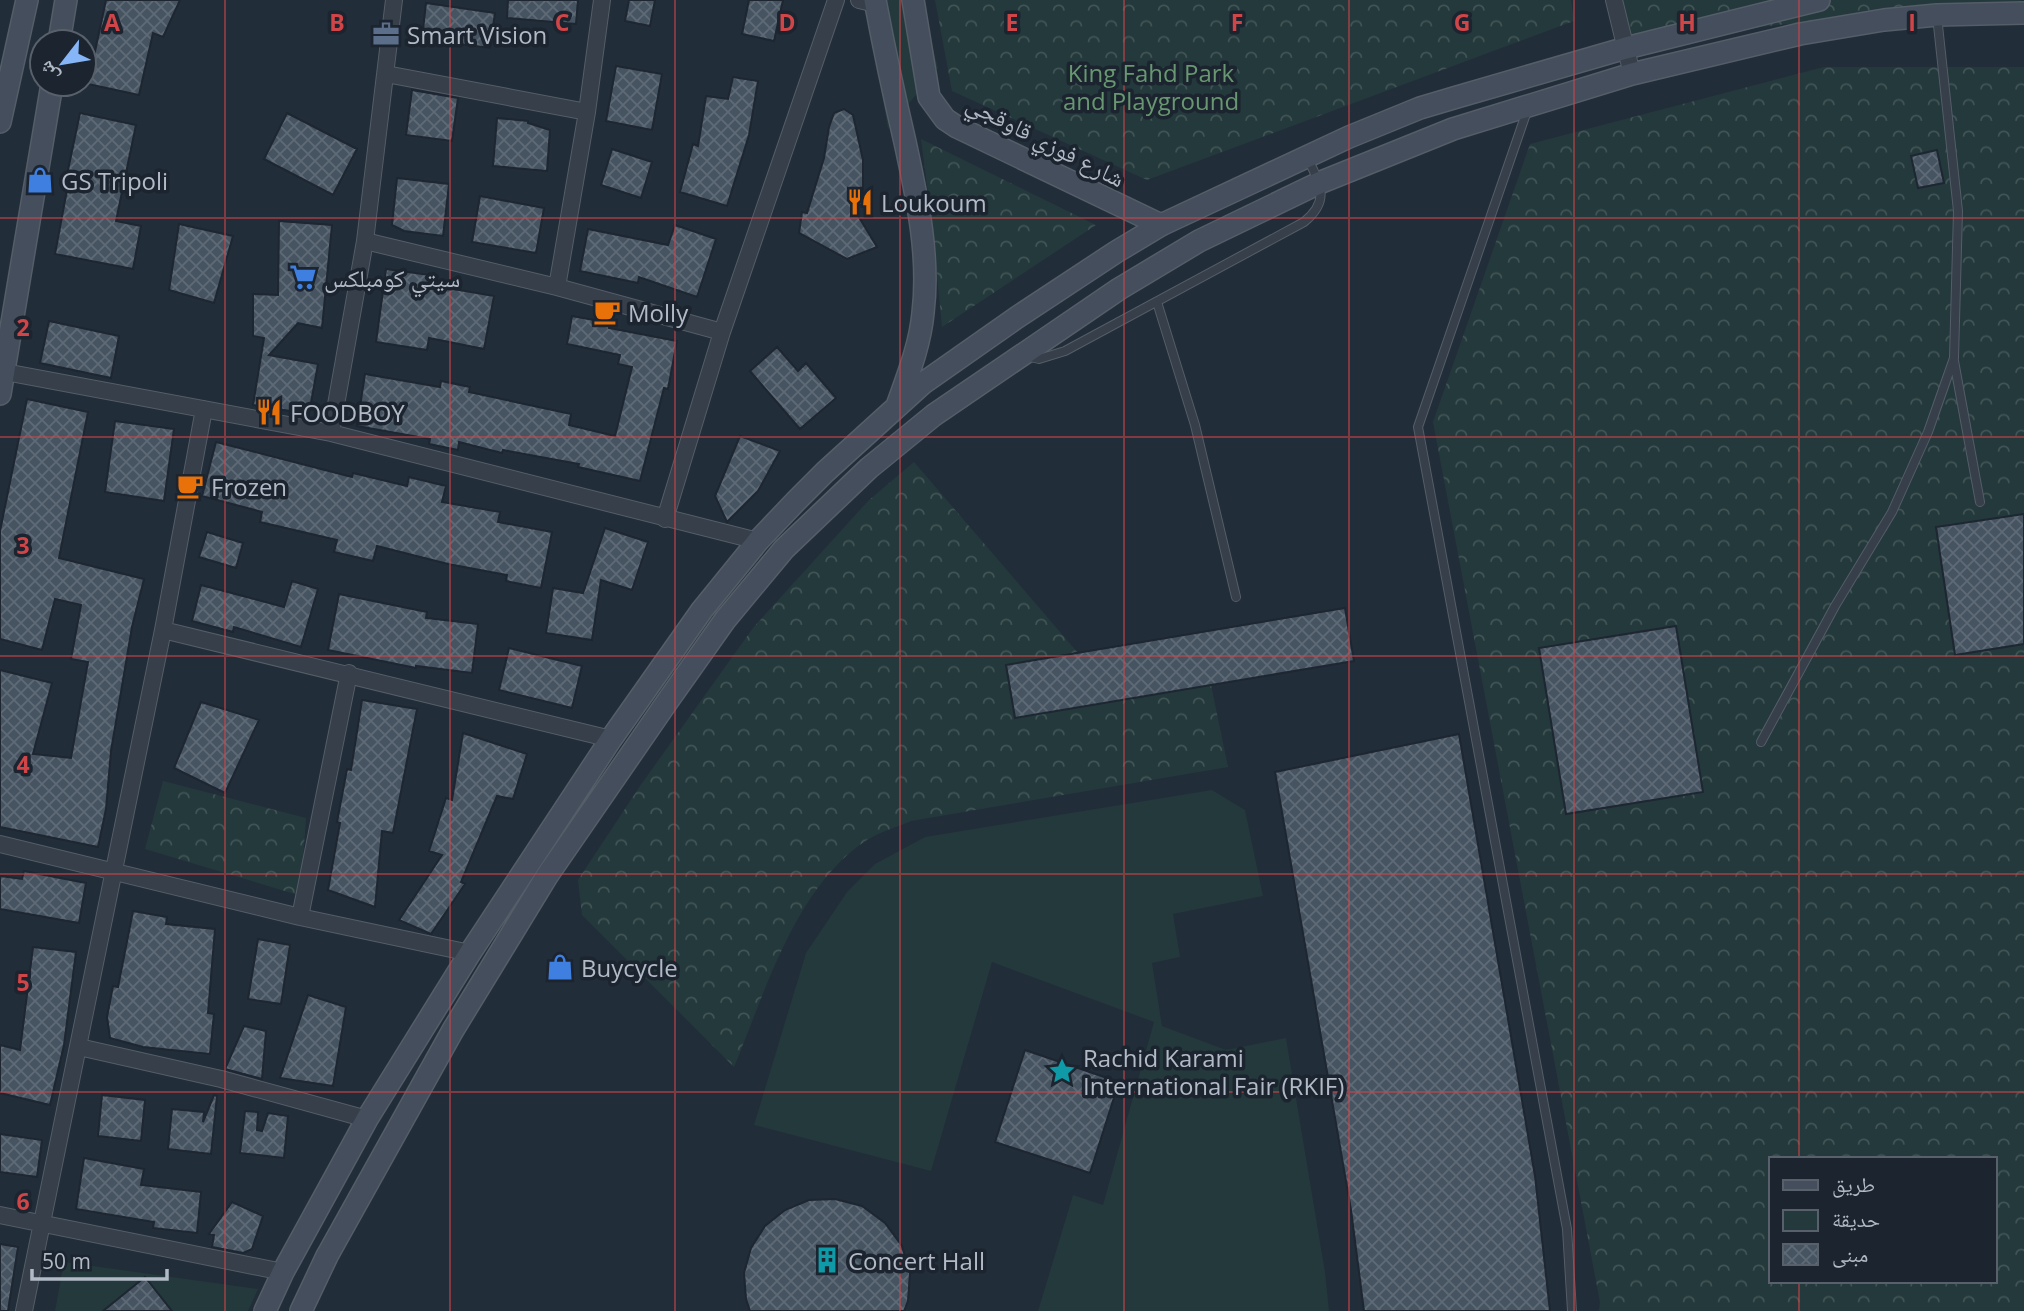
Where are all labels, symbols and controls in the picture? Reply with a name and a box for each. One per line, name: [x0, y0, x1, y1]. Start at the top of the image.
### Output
text: A: [104, 6, 120, 38]
text: B: [329, 6, 345, 38]
text: C: [555, 6, 569, 38]
text: D: [778, 6, 796, 38]
text: E: [1006, 6, 1018, 38]
text: F: [1231, 6, 1243, 38]
text: G: [1454, 6, 1470, 38]
text: H: [1678, 6, 1696, 38]
text: I: [1908, 6, 1916, 38]
place label: Smart Vision: [407, 18, 547, 51]
office icon: Smart Vision: [371, 19, 401, 49]
north arrow: [28, 28, 98, 98]
text: ش: [32, 56, 65, 87]
park label: King Fahd Park and Playground: [1063, 56, 1239, 117]
street label: شارع فوزي قاوقجي: [959, 86, 1131, 198]
place label: GS Tripoli: [61, 164, 168, 197]
shop icon: GS Tripoli: [25, 165, 55, 195]
place label: Loukoum: [881, 186, 987, 219]
restaurant icon: Loukoum: [845, 187, 875, 217]
place label: سيتي كومبلكس: [324, 261, 460, 298]
supermarket icon: سيتي كومبلكس: [288, 262, 318, 292]
place label: Molly: [628, 296, 689, 329]
cafe icon: Molly: [592, 297, 622, 327]
text: 2: [16, 311, 30, 343]
place label: FOODBOY: [290, 396, 405, 429]
restaurant icon: FOODBOY: [254, 397, 284, 427]
place label: Frozen: [211, 470, 287, 503]
cafe icon: Frozen: [175, 471, 205, 501]
text: 3: [16, 529, 30, 561]
text: 4: [16, 748, 30, 780]
place label: Buycycle: [581, 951, 678, 984]
shop icon: Buycycle: [545, 952, 575, 982]
text: 5: [16, 966, 30, 998]
place label: Rachid Karami International Fair (RKIF): [1083, 1041, 1344, 1102]
place icon: Rachid Karami International Fair (RKIF): [1047, 1056, 1077, 1086]
legend: [1769, 1157, 1996, 1283]
text: طريق: [1832, 1170, 1875, 1198]
text: 6: [16, 1185, 30, 1217]
text: حديقة: [1832, 1205, 1880, 1233]
scale bar: [32, 1238, 166, 1282]
text: مبنى: [1832, 1240, 1868, 1268]
place label: Concert Hall: [848, 1244, 985, 1277]
building icon: Concert Hall: [812, 1245, 842, 1275]
text: 50 m: [42, 1247, 91, 1275]

